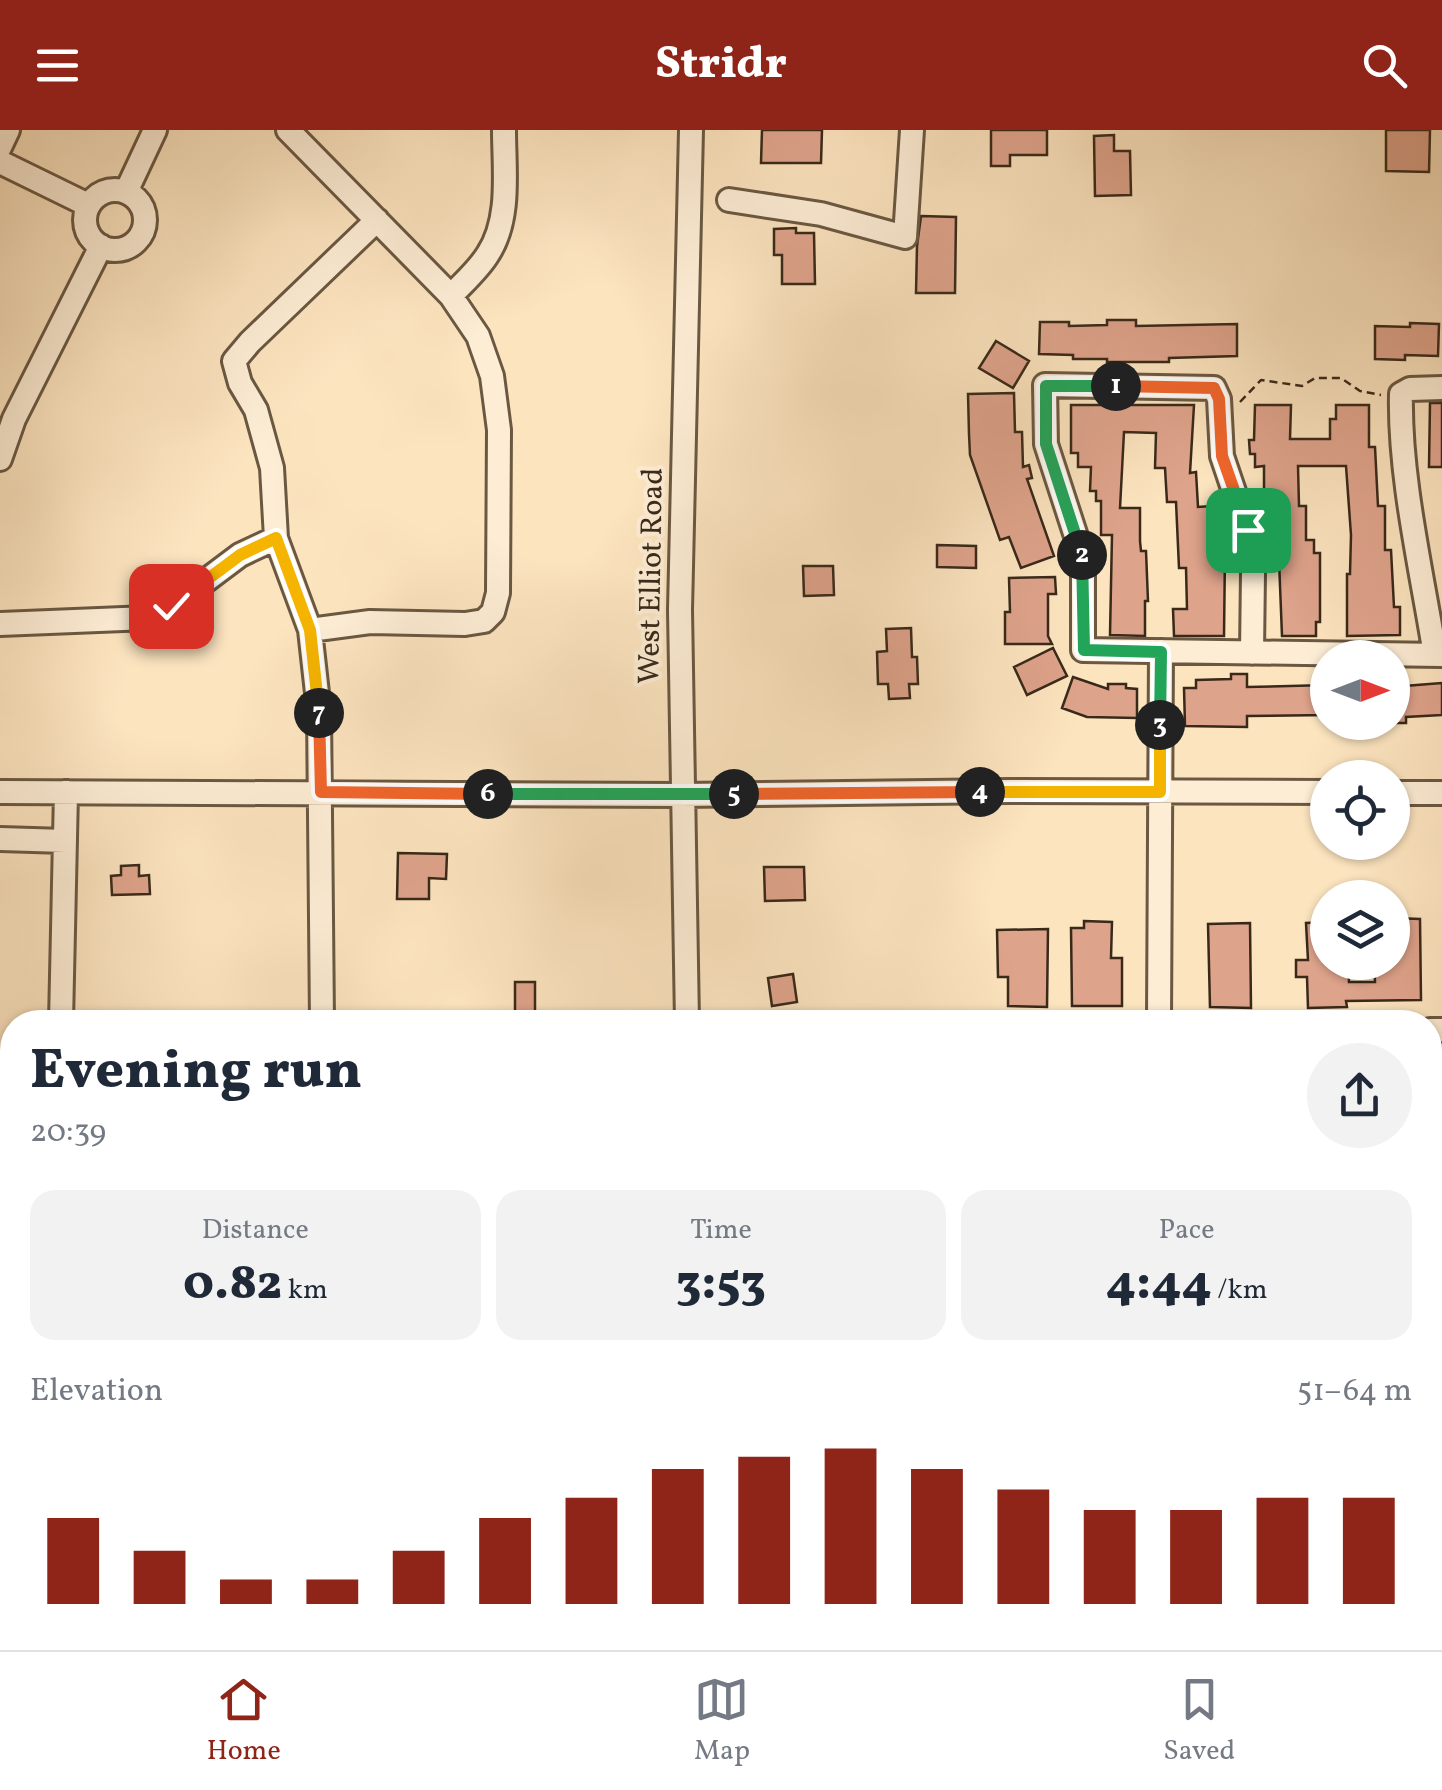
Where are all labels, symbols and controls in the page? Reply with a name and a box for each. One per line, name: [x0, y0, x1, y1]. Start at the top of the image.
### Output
text: Stridr: [655, 34, 787, 97]
icon: menu: [30, 38, 85, 93]
icon: search: [1357, 38, 1412, 93]
pin: 1: [1091, 361, 1141, 411]
text: 1: [1110, 366, 1122, 405]
street label: West Elliot Road: [629, 467, 675, 685]
pin: [1206, 488, 1291, 573]
icon: arrive: [1221, 503, 1276, 558]
pin: 2: [1057, 530, 1107, 580]
text: 2: [1075, 535, 1089, 574]
pin: [129, 564, 214, 649]
icon: check: [144, 579, 199, 634]
north arrow: [1310, 640, 1410, 740]
map controls: [1310, 640, 1410, 980]
pin: 7: [294, 688, 344, 738]
text: 7: [312, 693, 326, 732]
pin: 3: [1135, 700, 1185, 750]
text: 3: [1153, 705, 1167, 744]
button: locate: [1310, 760, 1410, 860]
pin: 4: [955, 767, 1005, 817]
pin: 6: [463, 769, 513, 819]
pin: 5: [709, 769, 759, 819]
text: 4: [972, 772, 988, 811]
text: 6: [480, 774, 496, 813]
text: 5: [727, 774, 741, 813]
button: layers: [1310, 880, 1410, 980]
text: Evening run: [30, 1035, 362, 1111]
button: share: [1307, 1043, 1412, 1148]
text: 20:39: [30, 1111, 106, 1155]
text: Distance: [202, 1211, 309, 1250]
text: Time: [690, 1211, 752, 1250]
text: Pace: [1159, 1211, 1215, 1250]
text: 0.82: [183, 1250, 282, 1320]
text: 3:53: [676, 1250, 766, 1320]
text: 4:44: [1106, 1250, 1212, 1320]
text: km: [282, 1271, 328, 1310]
text: /km: [1212, 1271, 1268, 1310]
text: Elevation: [30, 1370, 163, 1414]
text: 51–64 m: [1297, 1370, 1412, 1414]
tab: Home: [207, 1672, 281, 1771]
tab: Map: [694, 1672, 750, 1771]
tab: Saved: [1163, 1672, 1235, 1771]

